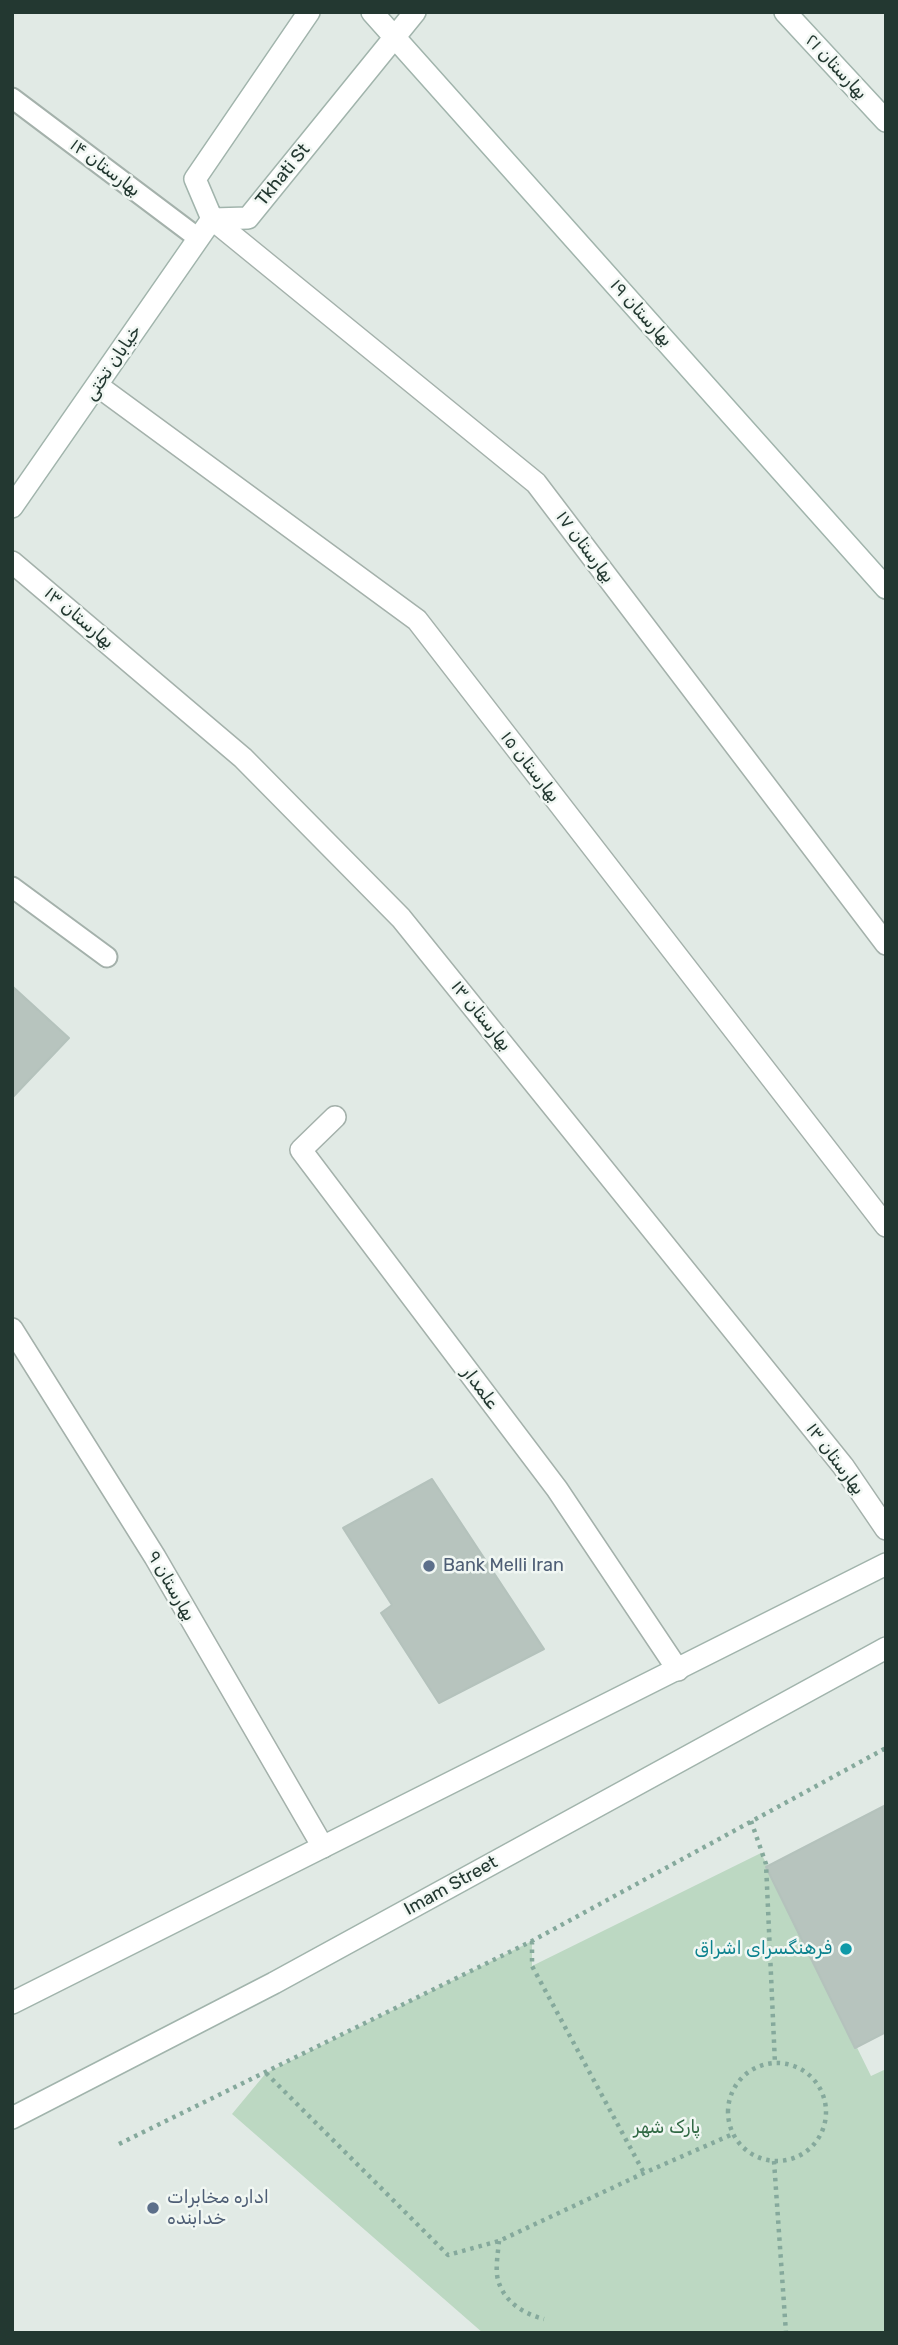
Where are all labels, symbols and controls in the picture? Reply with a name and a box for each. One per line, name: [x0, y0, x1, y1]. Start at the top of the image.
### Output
street label: بهارستان ۲۱: [800, 30, 872, 104]
street label: بهارستان ۱۴: [65, 134, 145, 202]
street label: Tkhati St: [251, 139, 315, 211]
street label: بهارستان ۱۹: [605, 275, 677, 351]
street label: خیابان تختی: [80, 321, 146, 405]
street label: بهارستان ۱۷: [551, 507, 619, 587]
street label: بهارستان ۱۳: [40, 583, 118, 653]
street label: بهارستان ۱۵: [496, 727, 564, 807]
street label: بهارستان ۱۳: [446, 976, 516, 1056]
street label: علمدار: [457, 1362, 503, 1414]
street label: بهارستان ۱۳: [801, 1419, 869, 1499]
street label: بهارستان ۹: [142, 1547, 200, 1625]
place label: Bank Melli Iran: [443, 1555, 564, 1577]
marker: Bank Melli Iran: [421, 1558, 437, 1574]
street label: Imam Street: [401, 1852, 501, 1920]
place label: فرهنگسرای اشراق: [694, 1938, 832, 1960]
marker: فرهنگسرای اشراق: [838, 1941, 854, 1957]
park label: پارک شهر: [634, 2117, 700, 2139]
place label: اداره مخابرات خدابنده: [167, 2187, 269, 2230]
marker: اداره مخابرات خدابنده: [145, 2200, 161, 2216]

